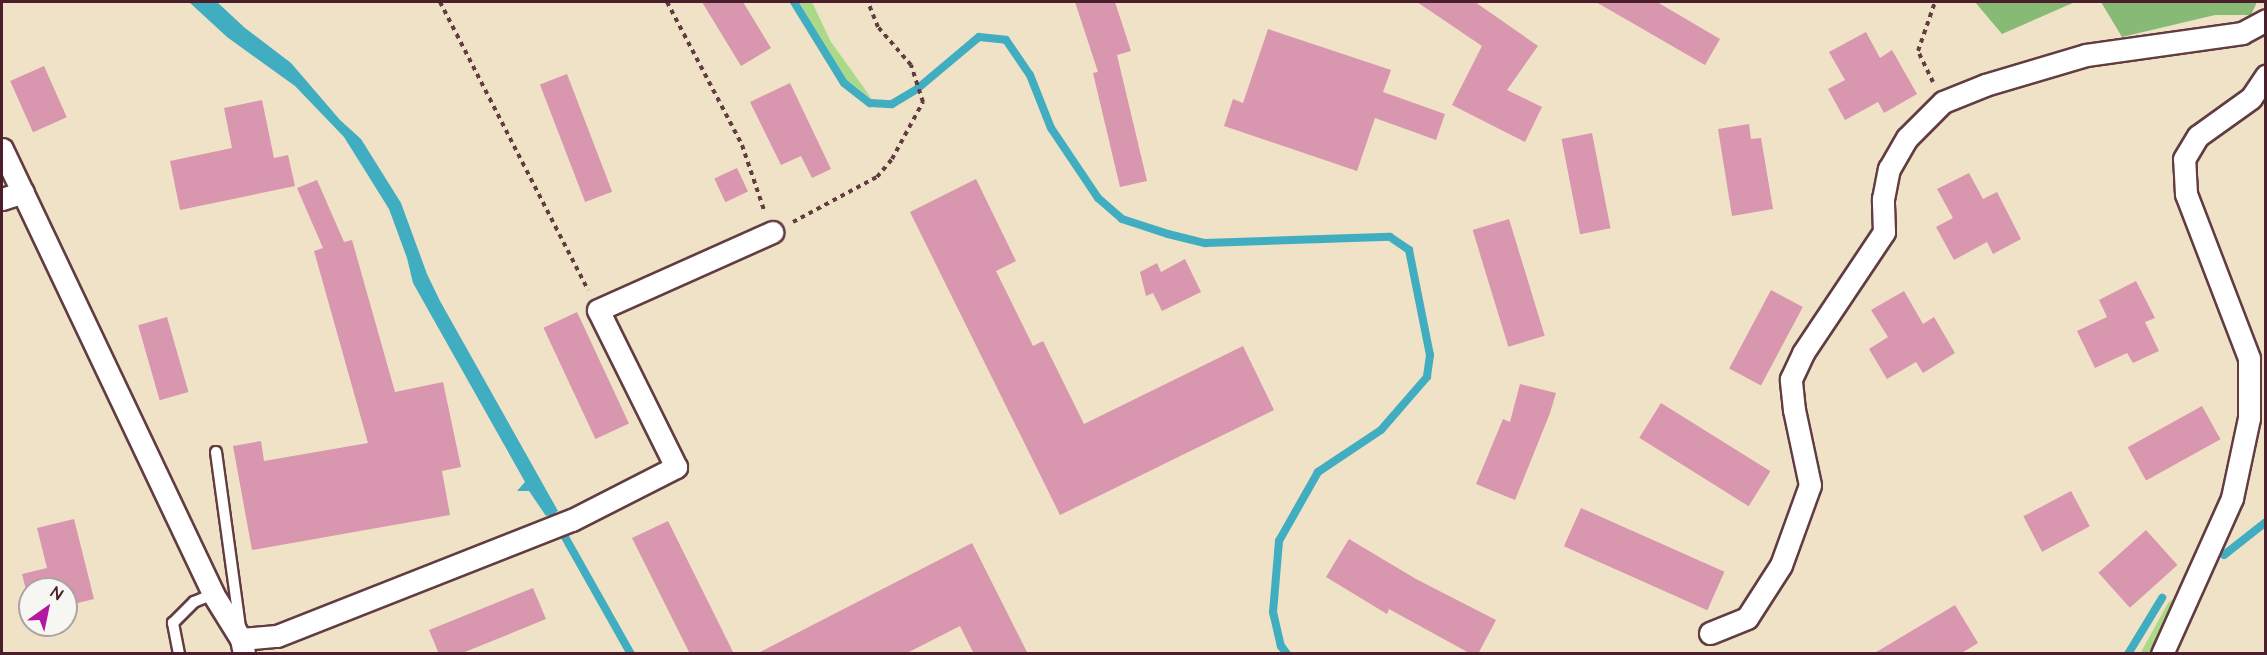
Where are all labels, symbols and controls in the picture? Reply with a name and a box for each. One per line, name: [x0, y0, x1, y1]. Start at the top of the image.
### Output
north arrow: [18, 577, 78, 637]
text: N: [47, 582, 67, 606]

